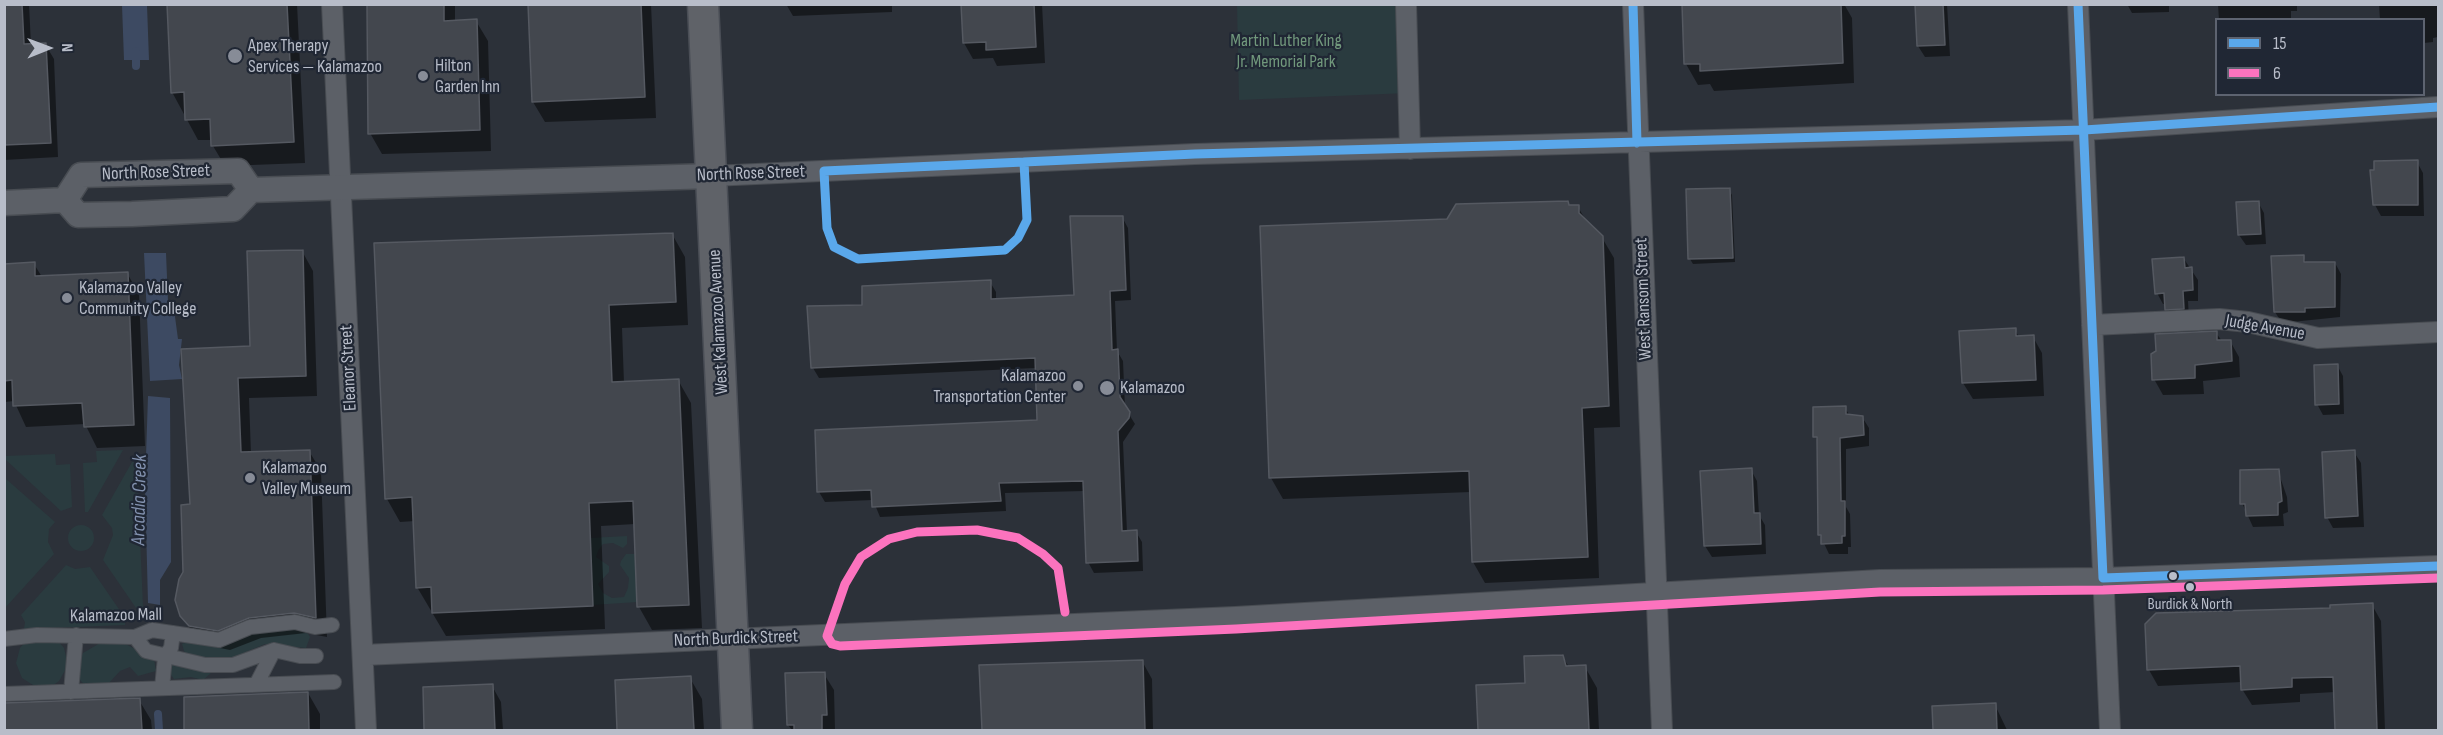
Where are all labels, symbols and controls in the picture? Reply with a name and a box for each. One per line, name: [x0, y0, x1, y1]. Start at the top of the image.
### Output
north arrow: [18, 18, 78, 78]
legend: [2215, 18, 2425, 96]
park label: Martin Luther King Jr. Memorial Park: [1230, 30, 1342, 72]
text: 15: [2273, 33, 2287, 54]
place label: Apex Therapy Services — Kalamazoo: [248, 35, 382, 78]
text: N: [57, 43, 76, 52]
marker: Apex Therapy Services — Kalamazoo: [226, 47, 244, 65]
place label: Hilton Garden Inn: [435, 55, 500, 98]
text: 6: [2273, 63, 2281, 84]
marker: Hilton Garden Inn: [416, 69, 430, 83]
street label: North Rose Street: [102, 160, 210, 186]
street label: North Rose Street: [697, 161, 805, 187]
street label: West Ransom Street: [1631, 237, 1657, 361]
street label: West Kalamazoo Avenue: [704, 249, 734, 395]
place label: Kalamazoo Valley Community College: [79, 277, 196, 320]
marker: Kalamazoo Valley Community College: [60, 291, 74, 305]
street label: Judge Avenue: [2224, 310, 2306, 346]
street label: Eleanor Street: [336, 324, 362, 412]
place label: Kalamazoo Transportation Center: [933, 365, 1066, 407]
place label: Kalamazoo: [1120, 377, 1185, 399]
marker: Kalamazoo Transportation Center: [1071, 379, 1085, 393]
marker: Kalamazoo: [1098, 379, 1116, 397]
water label: Arcadia Creek: [127, 454, 153, 546]
place label: Kalamazoo Valley Museum: [262, 457, 351, 500]
marker: Kalamazoo Valley Museum: [243, 471, 257, 485]
unlabelled marker: [2167, 570, 2179, 582]
marker: Burdick & North: [2184, 581, 2196, 593]
place label: Burdick & North: [2148, 595, 2232, 615]
street label: Kalamazoo Mall: [70, 604, 162, 628]
street label: North Burdick Street: [674, 626, 798, 652]

